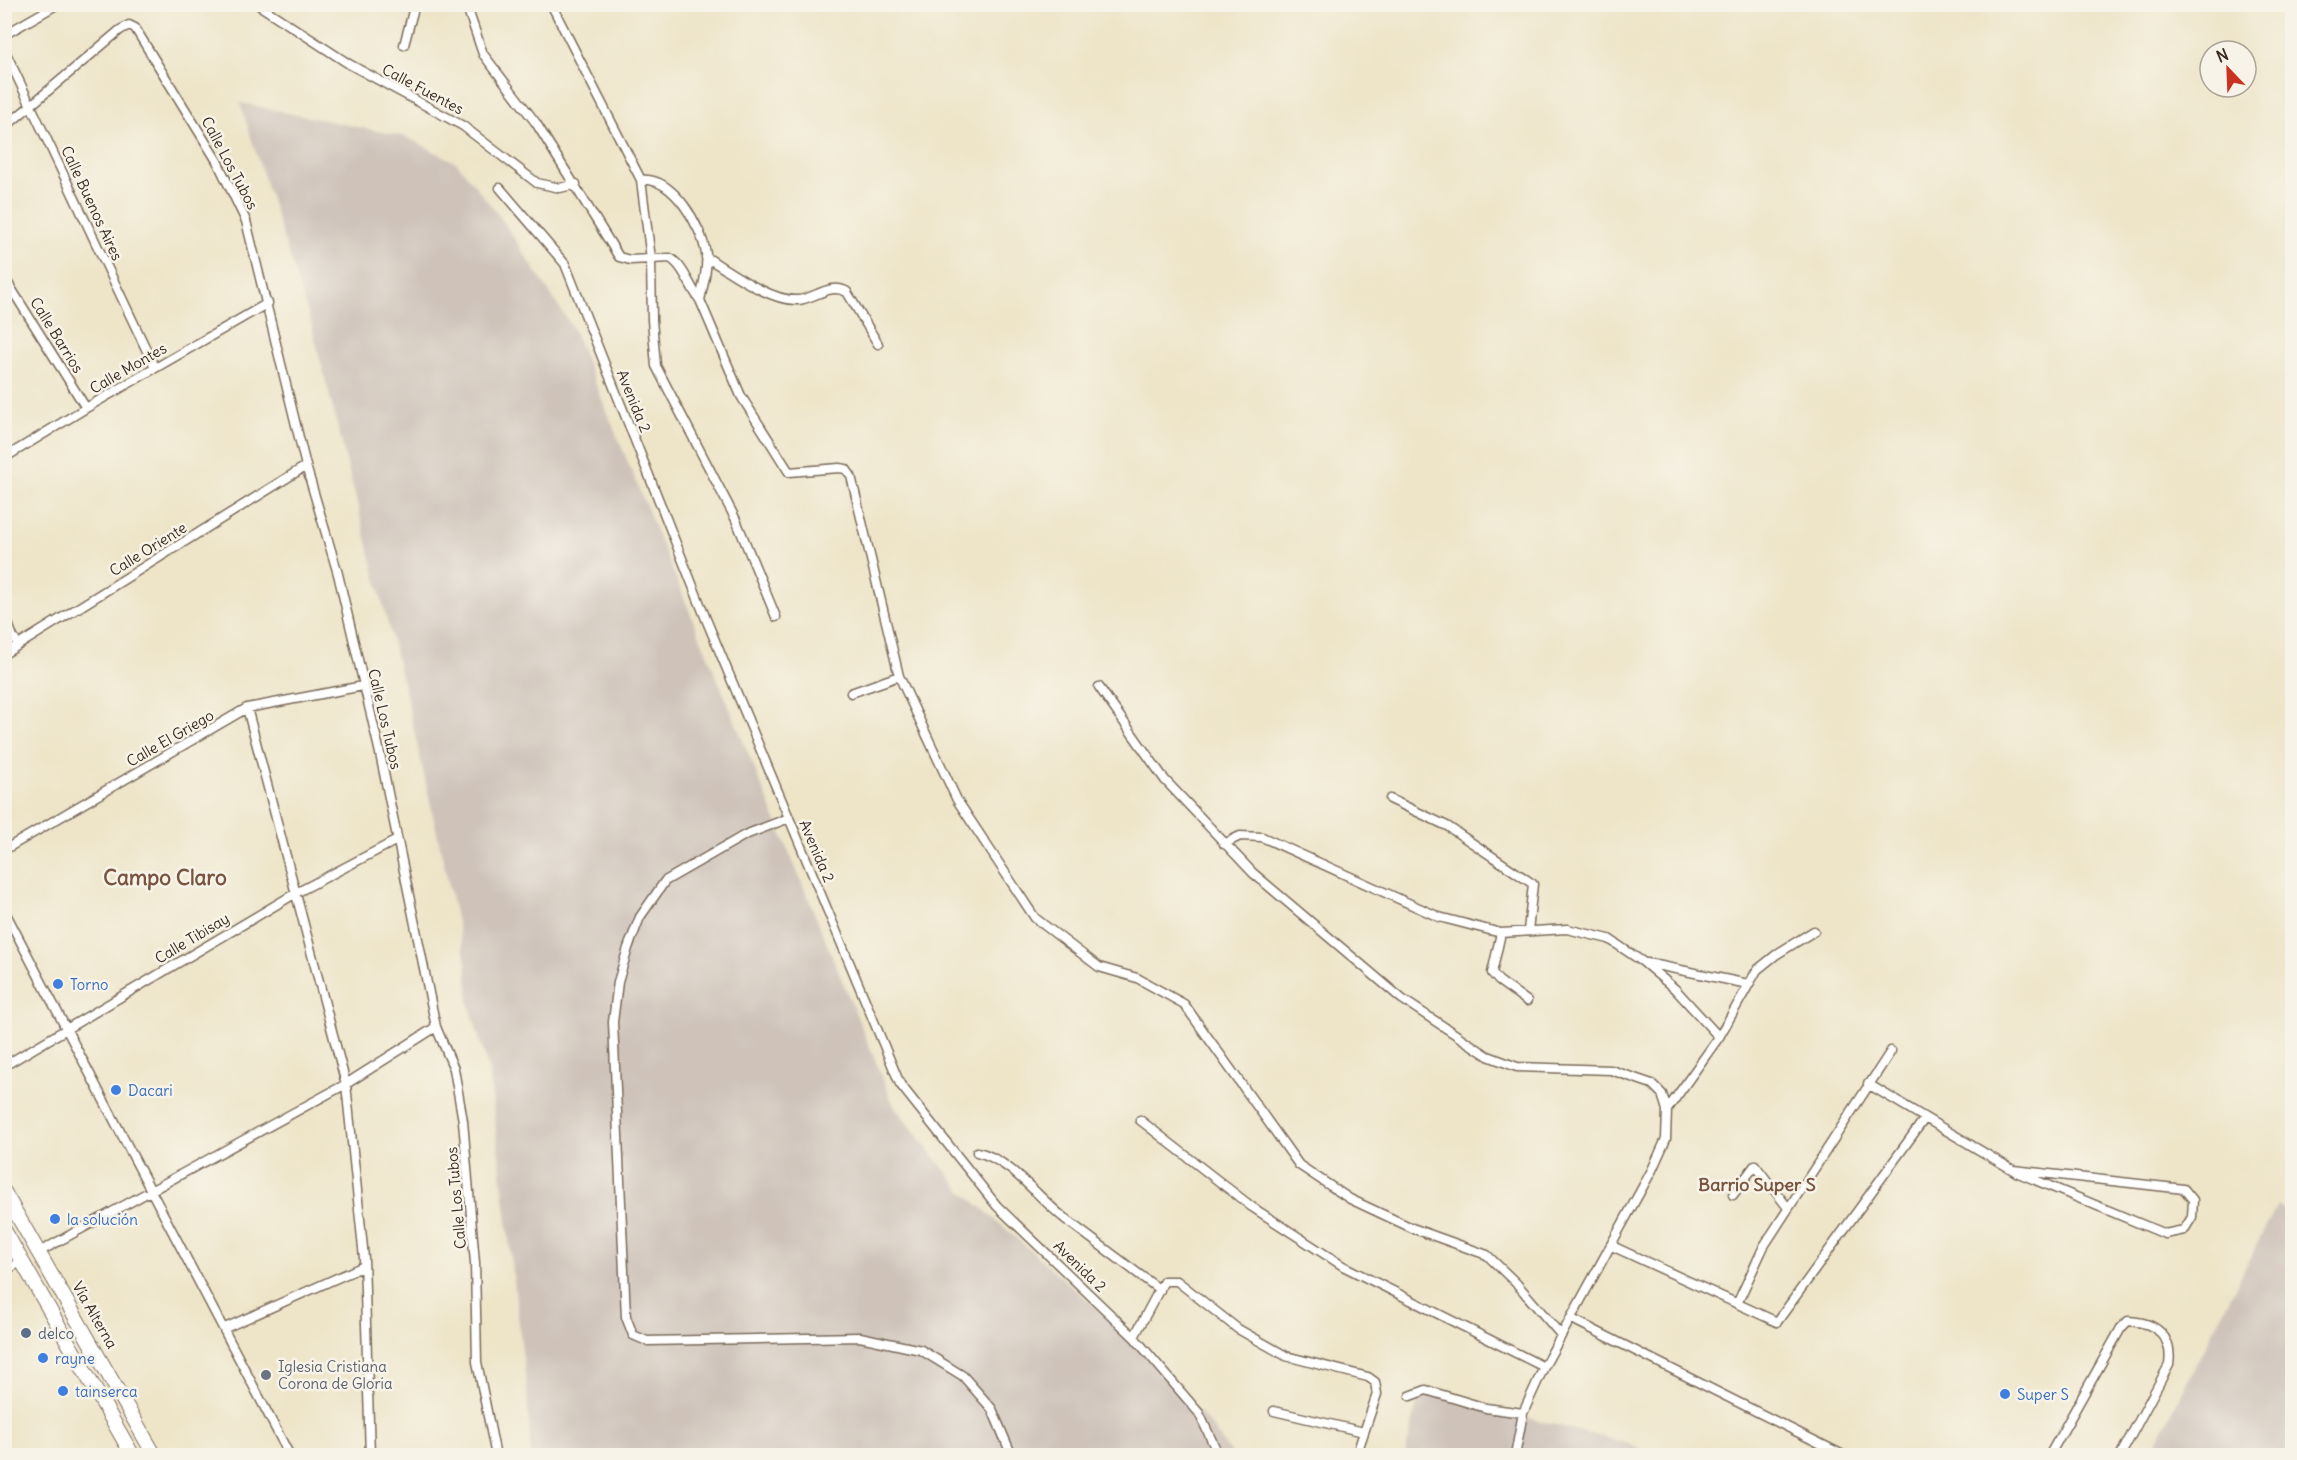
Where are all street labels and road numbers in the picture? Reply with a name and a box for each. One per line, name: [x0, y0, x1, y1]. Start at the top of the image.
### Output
street label: Calle Fuentes: [379, 60, 467, 119]
street label: Calle Los Tubos: [198, 113, 263, 213]
street label: Calle Buenos Aires: [57, 143, 127, 264]
street label: Calle Barrios: [26, 294, 88, 377]
street label: Calle Montes: [86, 338, 170, 398]
street label: Avenida 2: [613, 367, 655, 435]
street label: Calle Oriente: [106, 518, 190, 580]
street label: Calle Los Tubos: [364, 667, 406, 771]
street label: Calle El Griego: [123, 705, 217, 771]
street label: Avenida 2: [795, 817, 839, 885]
street label: Calle Tibisay: [151, 908, 233, 968]
street label: Calle Los Tubos: [442, 1146, 470, 1250]
street label: Avenida 2: [1050, 1236, 1110, 1296]
street label: Vía Alterna: [68, 1278, 122, 1352]

